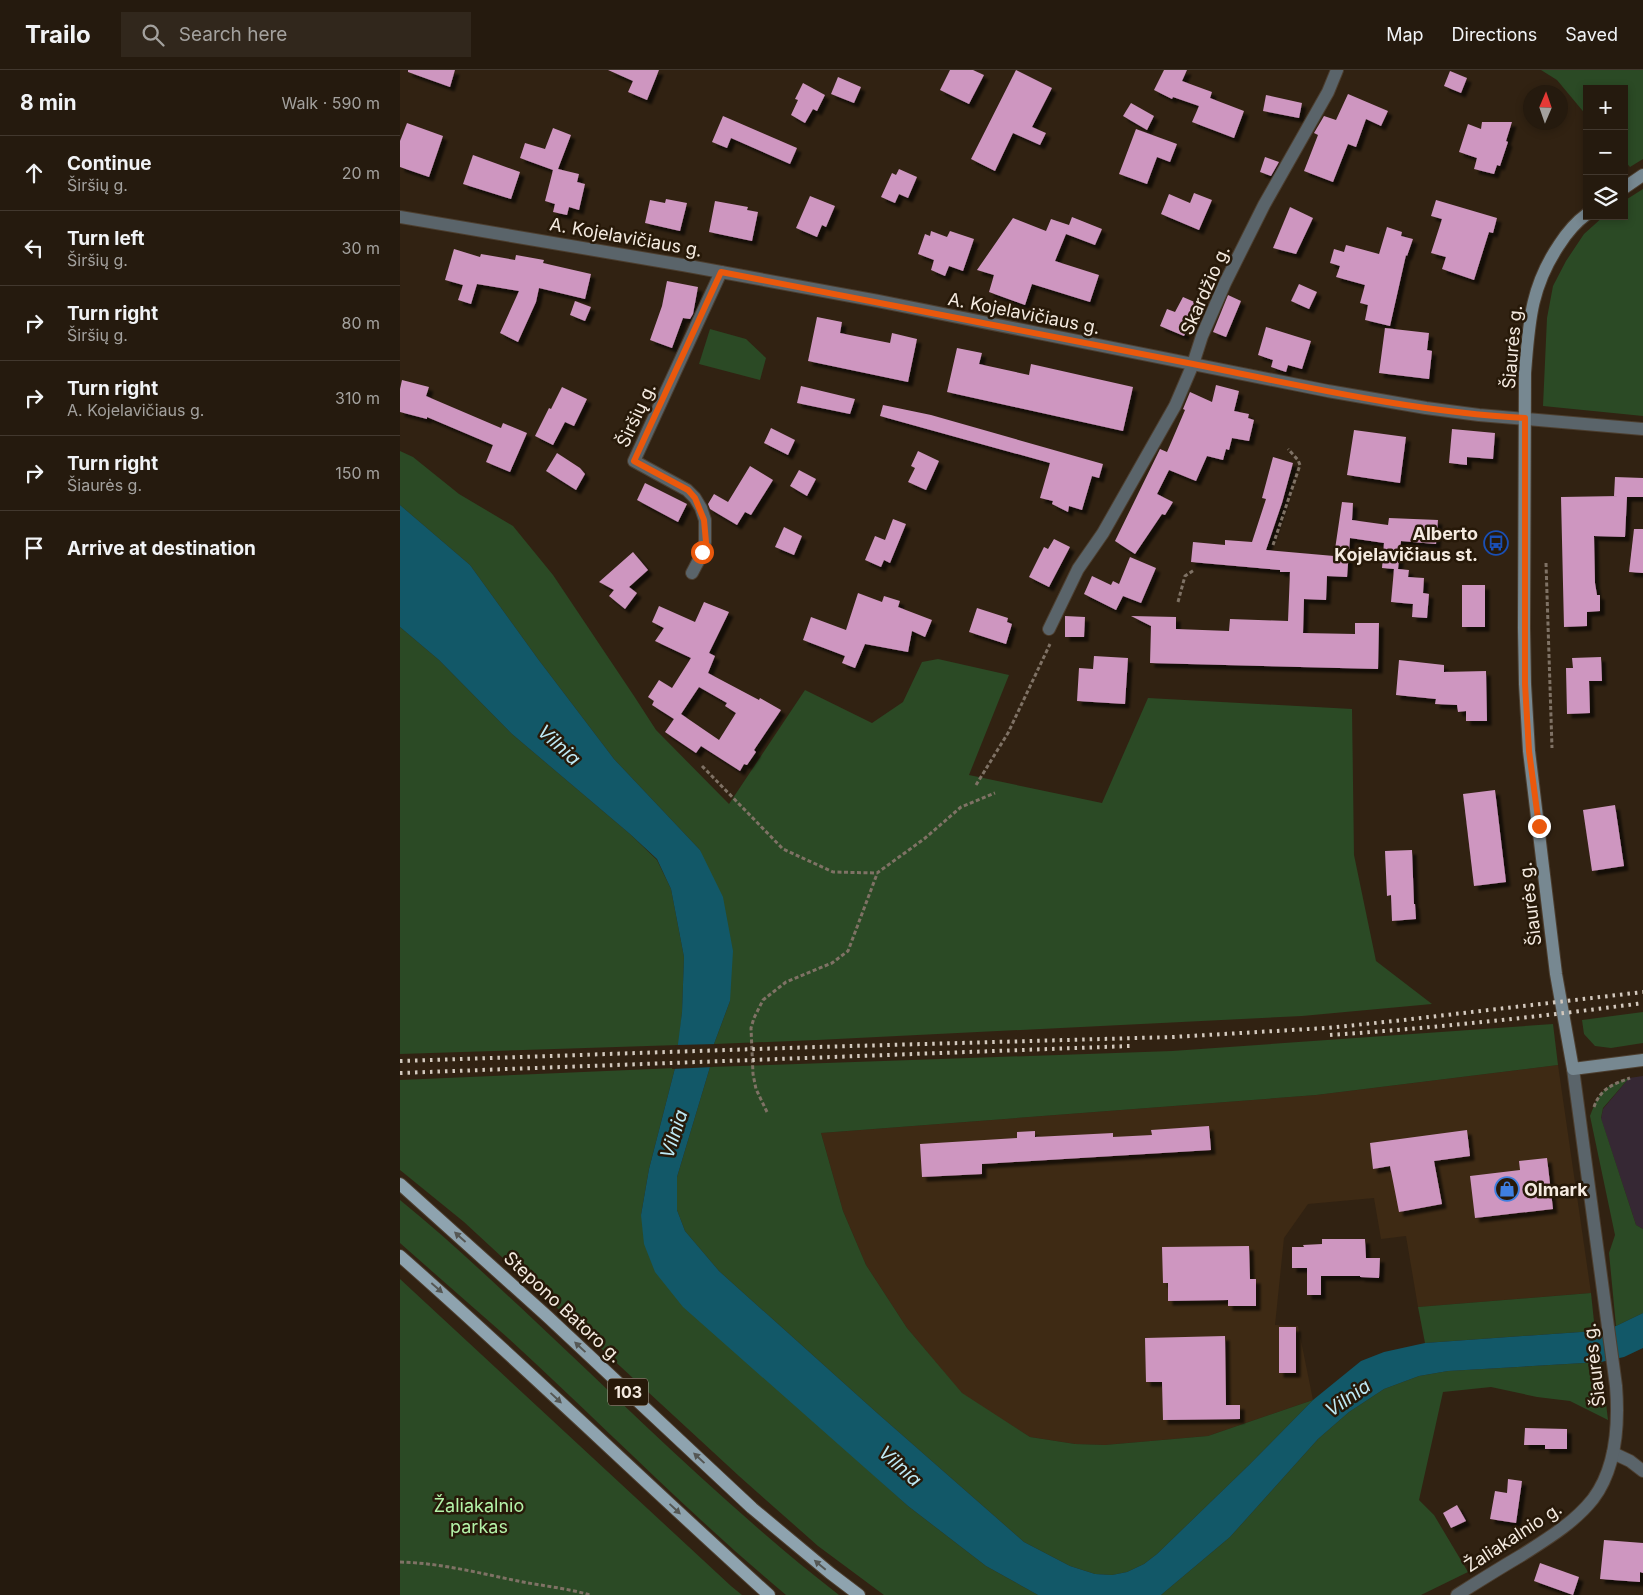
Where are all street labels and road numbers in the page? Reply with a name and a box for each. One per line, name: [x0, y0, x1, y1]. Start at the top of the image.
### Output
street label: A. Kojelavičiaus g.: [548, 213, 704, 261]
street label: Skardžio g.: [1176, 242, 1234, 338]
street label: A. Kojelavičiaus g.: [946, 288, 1102, 338]
street label: Šiaurės g.: [1497, 304, 1526, 390]
street label: Širšių g.: [611, 379, 660, 450]
street label: Šiaurės g.: [1513, 861, 1546, 947]
street label: Stepono Batoro g.: [500, 1247, 626, 1367]
street label: Šiaurės g.: [1577, 1322, 1610, 1408]
road number: 103: [608, 1378, 648, 1405]
street label: Žaliakalnio g.: [1460, 1497, 1566, 1576]

